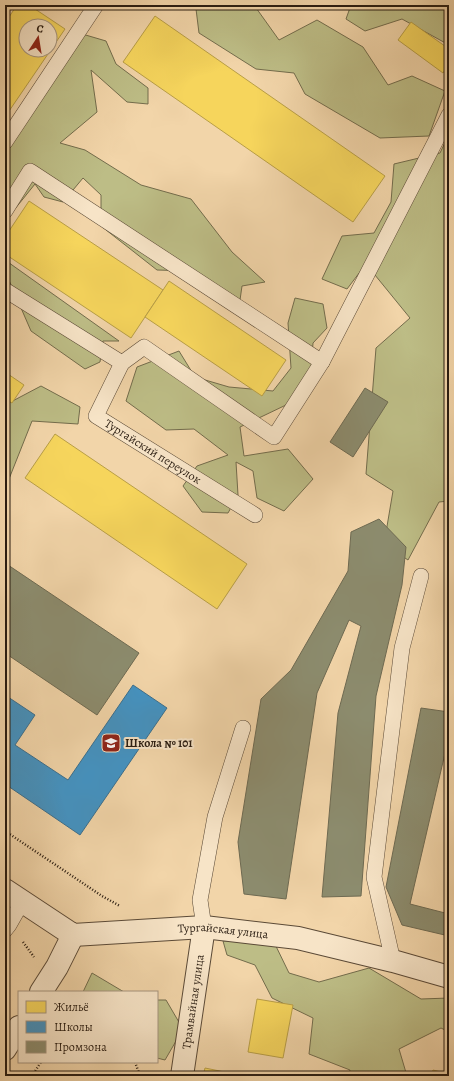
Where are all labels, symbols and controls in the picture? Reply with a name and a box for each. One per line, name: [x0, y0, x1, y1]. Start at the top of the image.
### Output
north arrow: [18, 18, 58, 58]
text: С: [35, 21, 45, 37]
street label: Тургайский переулок: [102, 415, 204, 488]
school or university icon: Школа № 101: [100, 732, 122, 754]
place label: Школа № 101: [125, 735, 193, 751]
street label: Тургайская улица: [177, 919, 270, 943]
street label: Трамвайная улица: [178, 953, 208, 1050]
legend: [18, 991, 158, 1063]
text: Жильё: [54, 999, 89, 1015]
text: Школы: [54, 1019, 93, 1035]
text: Промзона: [54, 1039, 107, 1055]

